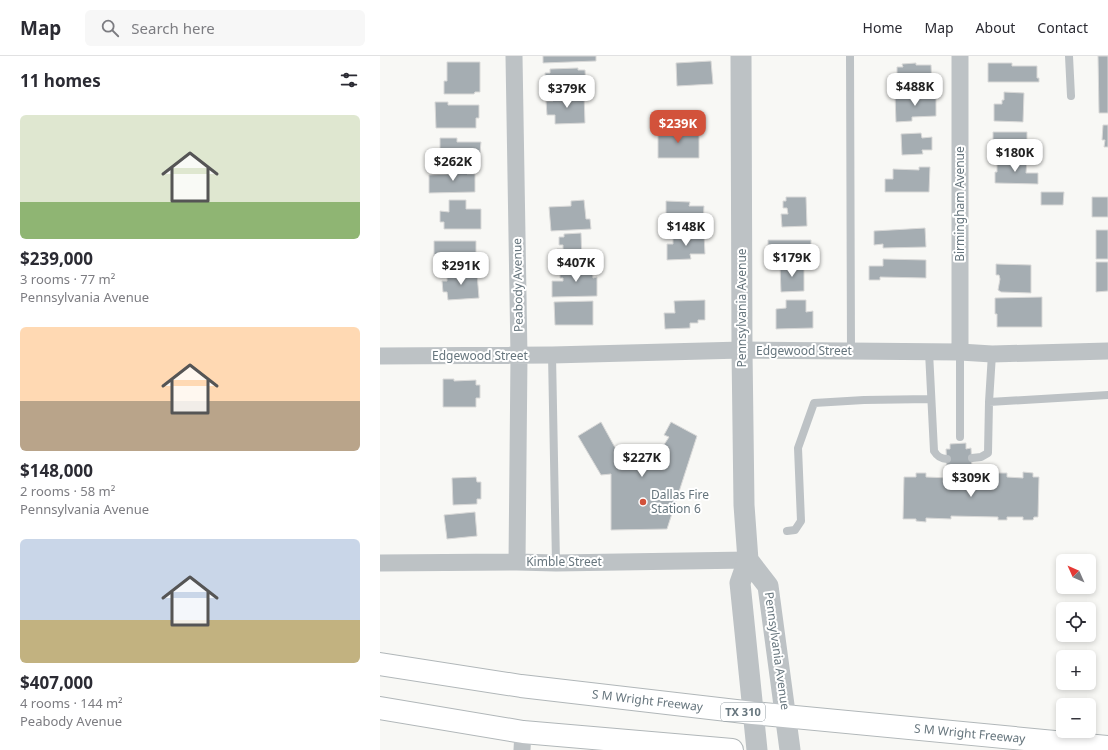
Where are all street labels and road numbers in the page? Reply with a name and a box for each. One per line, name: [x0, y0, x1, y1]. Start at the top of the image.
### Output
street label: Birmingham Avenue: [951, 146, 968, 262]
street label: Peabody Avenue: [508, 238, 527, 332]
street label: Pennsylvania Avenue: [733, 248, 750, 368]
street label: Edgewood Street: [756, 342, 853, 359]
street label: Edgewood Street: [432, 347, 529, 364]
street label: Kimble Street: [526, 553, 602, 570]
street label: Pennsylvania Avenue: [761, 591, 794, 711]
street label: S M Wright Freeway: [591, 685, 705, 715]
road number: TX 310: [721, 703, 765, 721]
street label: S M Wright Freeway: [913, 719, 1027, 747]

